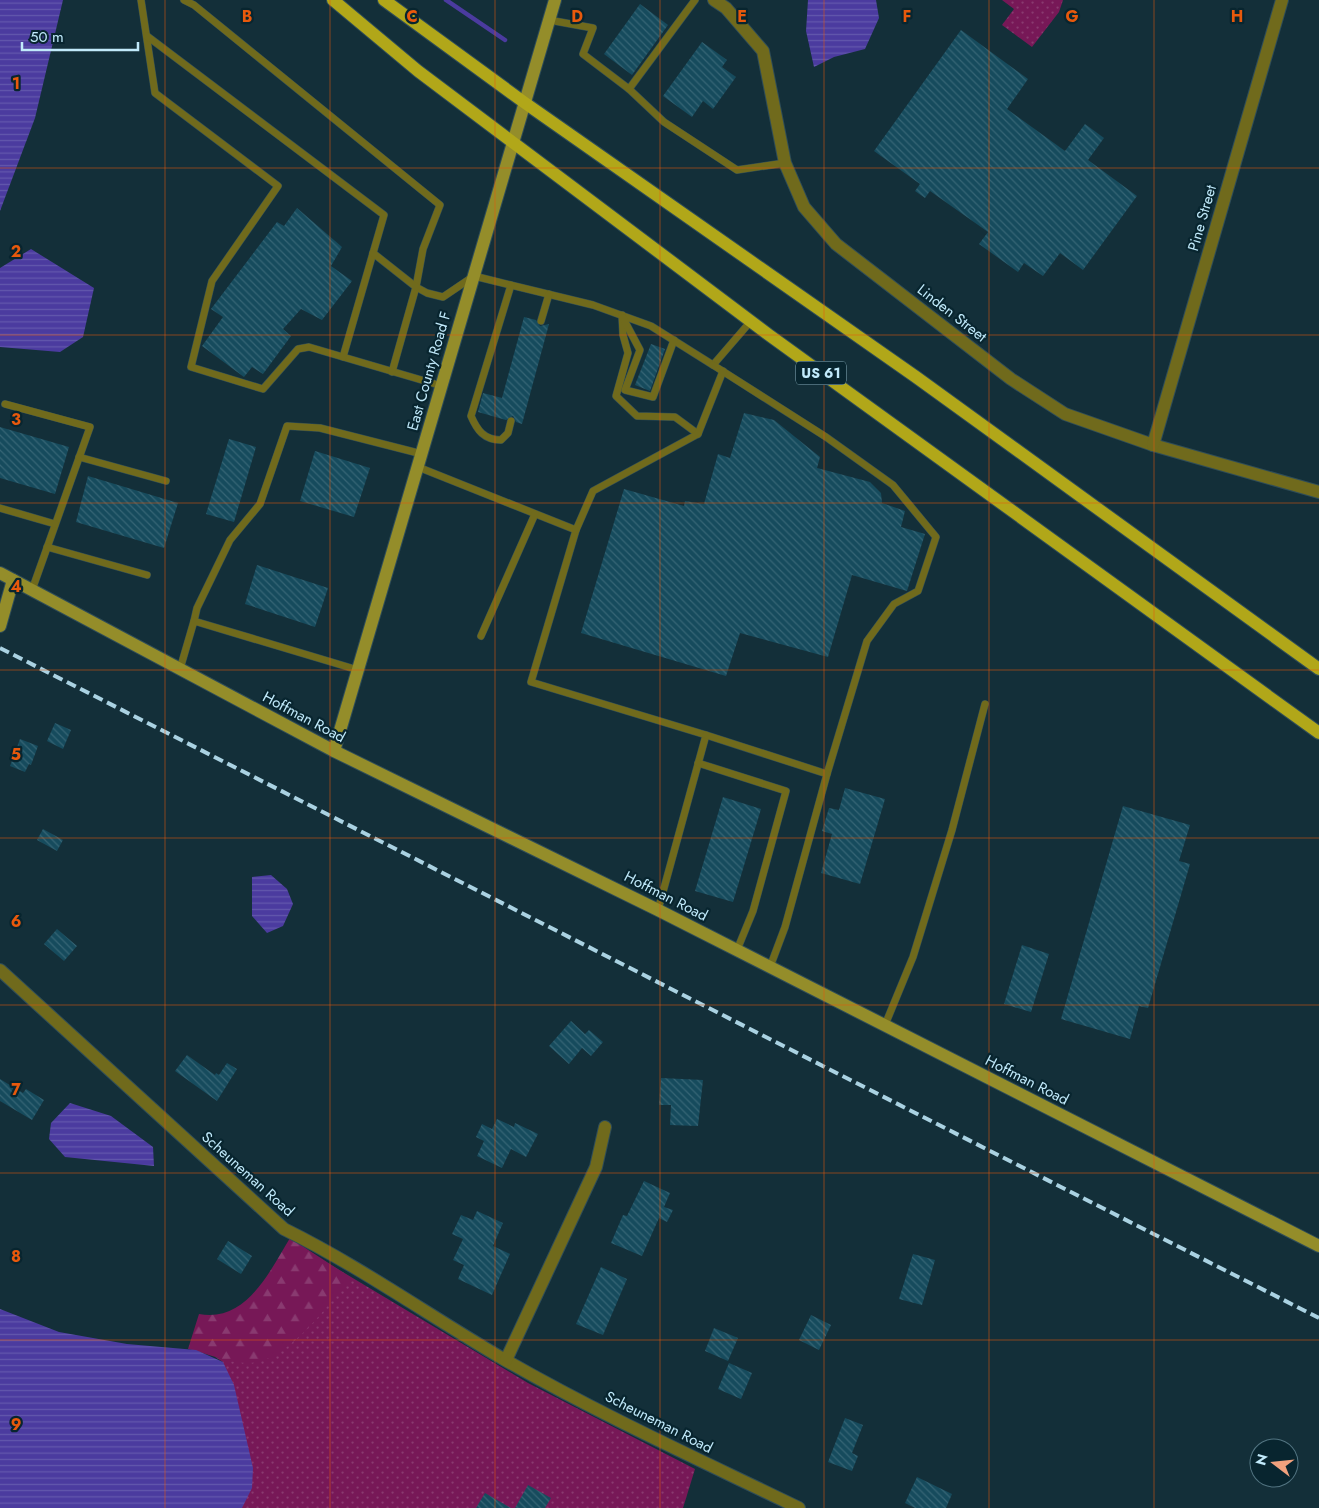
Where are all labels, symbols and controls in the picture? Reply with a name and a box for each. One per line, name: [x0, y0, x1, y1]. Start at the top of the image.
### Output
text: B: [242, 5, 252, 28]
text: C: [406, 5, 418, 28]
text: D: [571, 5, 583, 28]
text: E: [737, 5, 747, 28]
text: F: [903, 5, 911, 28]
text: G: [1065, 5, 1079, 28]
text: H: [1231, 5, 1243, 28]
scale bar: [22, 20, 139, 52]
text: 50 m: [30, 26, 64, 48]
text: 1: [12, 72, 20, 95]
street label: Pine Street: [1182, 182, 1222, 254]
text: 2: [11, 240, 21, 263]
street label: Linden Street: [913, 279, 992, 347]
street label: East County Road F: [401, 309, 457, 433]
road number: US 61: [796, 362, 846, 384]
text: 3: [11, 408, 21, 431]
text: 4: [10, 575, 22, 598]
street label: Hoffman Road: [259, 686, 349, 748]
text: 5: [11, 743, 21, 766]
street label: Hoffman Road: [620, 866, 712, 926]
text: 6: [11, 910, 21, 933]
street label: Hoffman Road: [981, 1050, 1073, 1110]
text: 7: [11, 1078, 21, 1101]
street label: Scheuneman Road: [197, 1126, 299, 1222]
text: 8: [11, 1245, 21, 1268]
street label: Scheuneman Road: [601, 1385, 717, 1459]
text: 9: [11, 1413, 21, 1436]
north arrow: [1249, 1438, 1299, 1488]
text: N: [1250, 1451, 1273, 1468]

